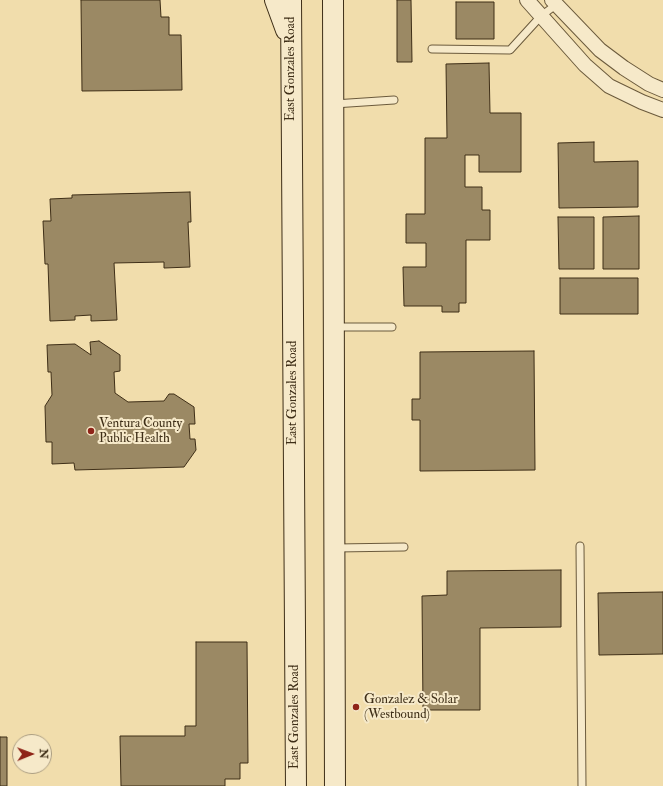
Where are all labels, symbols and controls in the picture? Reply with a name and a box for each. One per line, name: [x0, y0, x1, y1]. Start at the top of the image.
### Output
street label: East Gonzales Road: [283, 17, 299, 121]
street label: East Gonzales Road: [285, 341, 301, 445]
place label: Ventura County Public Health: [99, 416, 182, 447]
marker: Ventura County Public Health: [86, 426, 96, 436]
street label: East Gonzales Road: [287, 665, 303, 769]
place label: Gonzalez & Solar (Westbound): [364, 692, 458, 723]
marker: Gonzalez & Solar (Westbound): [351, 702, 361, 712]
north arrow: [12, 734, 52, 774]
text: N: [37, 749, 50, 759]

